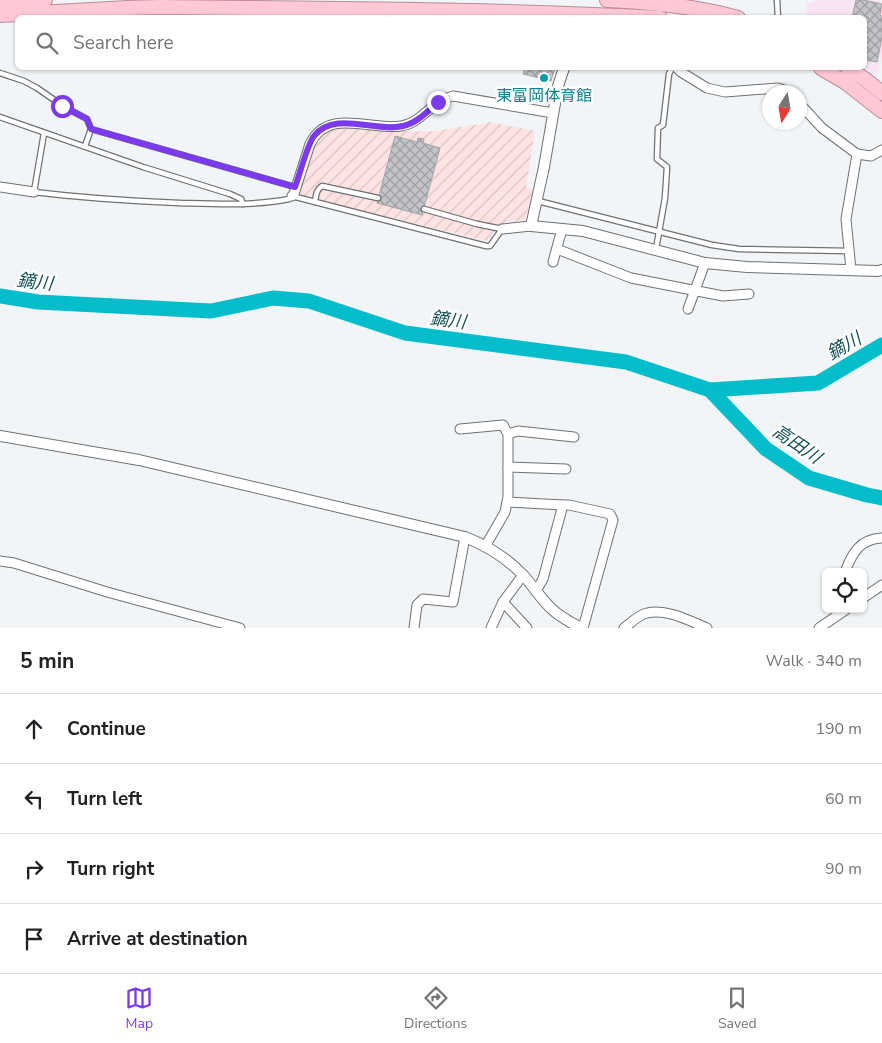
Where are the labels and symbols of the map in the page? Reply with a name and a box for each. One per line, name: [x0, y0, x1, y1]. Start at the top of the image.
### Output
marker: 東富岡体育館: [538, 72, 550, 84]
place label: 東富岡体育館: [496, 85, 592, 107]
north arrow: [762, 85, 807, 130]
route end: [427, 91, 450, 114]
route start: [51, 95, 74, 118]
water label: 鏑川: [16, 268, 56, 296]
water label: 鏑川: [429, 306, 469, 334]
water label: 鏑川: [822, 326, 867, 365]
water label: 高田川: [768, 419, 828, 470]

